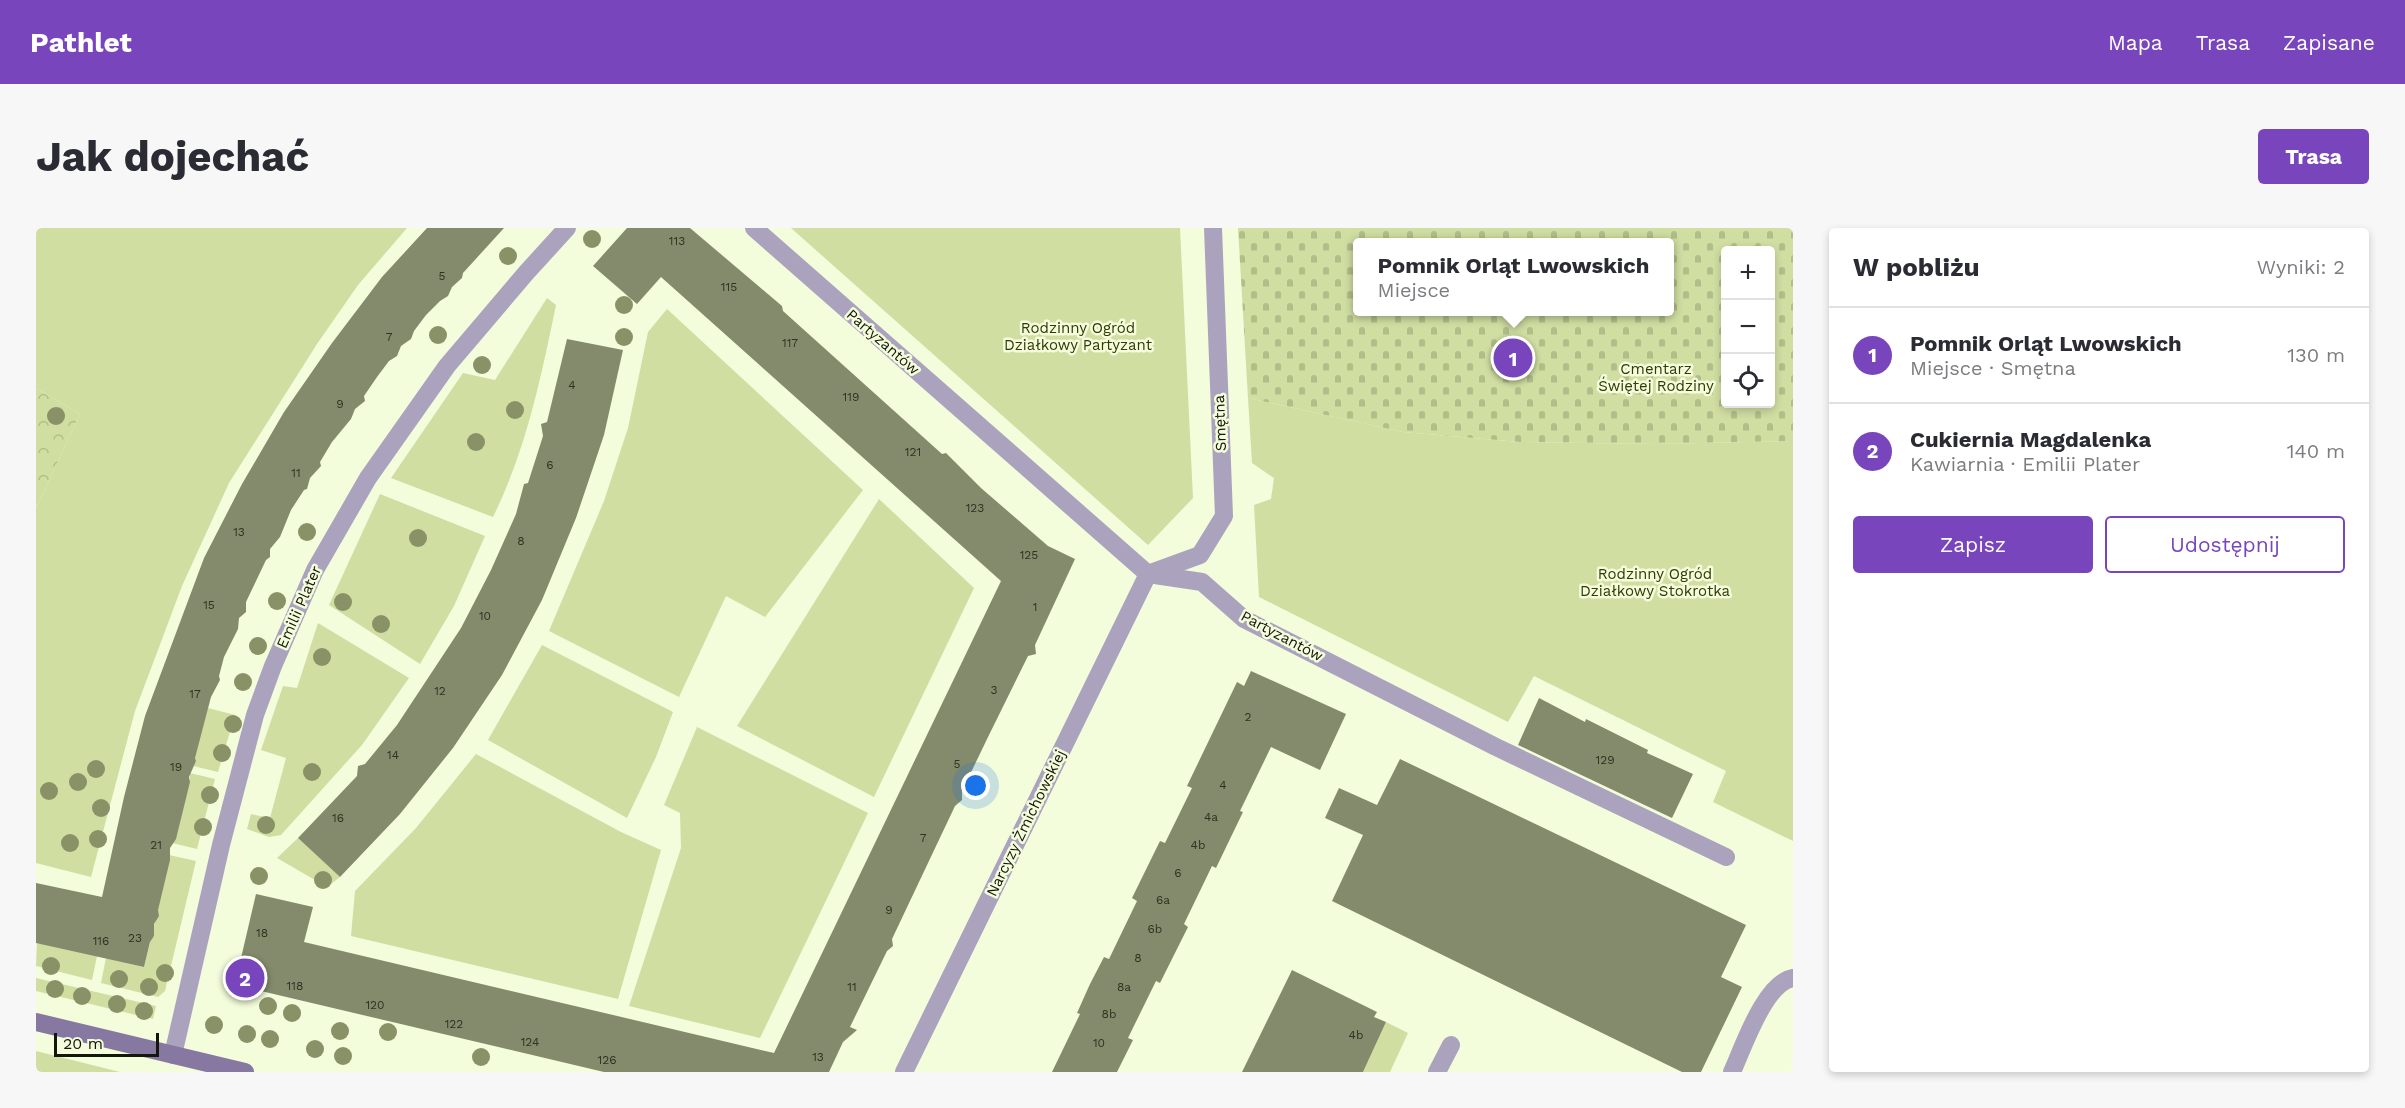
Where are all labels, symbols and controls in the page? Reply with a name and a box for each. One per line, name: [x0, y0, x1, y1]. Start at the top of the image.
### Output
text: Pathlet: [30, 26, 132, 59]
text: Mapa: [2108, 30, 2163, 55]
text: Trasa: [2196, 30, 2250, 55]
text: Zapisane: [2283, 30, 2375, 55]
button: Trasa: [2258, 129, 2369, 184]
text: Jak dojechać: [36, 132, 309, 181]
house number: 113: [669, 234, 685, 248]
popup: [1353, 238, 1674, 316]
map controls: [1721, 246, 1775, 408]
button: +: [1721, 246, 1775, 300]
text: W pobliżu: [1853, 252, 1980, 282]
text: Pomnik Orląt Lwowskich: [1378, 253, 1649, 278]
text: Wyniki: 2: [2257, 255, 2345, 279]
house number: 5: [439, 269, 446, 283]
text: Miejsce: [1378, 278, 1450, 302]
house number: 115: [721, 280, 737, 294]
button: −: [1721, 300, 1775, 354]
street label: Partyzantów: [843, 305, 923, 379]
park label: Rodzinny Ogród Działkowy Partyzant: [1004, 319, 1153, 354]
house number: 7: [386, 330, 393, 344]
text: Pomnik Orląt Lwowskich: [1910, 331, 2182, 356]
house number: 117: [782, 336, 798, 350]
pin: 1: [1494, 336, 1532, 380]
text: 1: [1868, 343, 1877, 367]
text: 130 m: [2287, 343, 2345, 367]
button: locate: [1721, 354, 1775, 408]
text: Miejsce · Smętna: [1910, 356, 2076, 380]
park label: Cmentarz Świętej Rodziny: [1598, 360, 1714, 395]
house number: 4: [568, 378, 576, 392]
house number: 119: [843, 390, 859, 404]
street label: Smętna: [1210, 394, 1230, 451]
house number: 9: [336, 397, 344, 411]
text: Cukiernia Magdalenka: [1910, 427, 2151, 452]
text: 2: [1867, 439, 1878, 463]
text: 140 m: [2287, 439, 2345, 463]
house number: 121: [905, 445, 921, 459]
text: Kawiarnia · Emilii Plater: [1910, 452, 2140, 476]
house number: 6: [546, 458, 554, 472]
house number: 11: [291, 466, 301, 480]
house number: 123: [966, 501, 984, 515]
button: Zapisz: [1853, 516, 2093, 573]
button: Udostępnij: [2105, 516, 2345, 573]
house number: 13: [233, 525, 245, 539]
house number: 8: [517, 534, 525, 548]
house number: 125: [1020, 548, 1038, 562]
street label: Emilii Plater: [273, 563, 325, 651]
park label: Rodzinny Ogród Działkowy Stokrotka: [1580, 565, 1731, 600]
house number: 15: [203, 598, 215, 612]
house number: 1: [1033, 600, 1037, 614]
street label: Partyzantów: [1238, 607, 1327, 665]
house number: 10: [479, 609, 491, 623]
house number: 3: [991, 683, 998, 697]
house number: 12: [434, 684, 446, 698]
house number: 17: [189, 687, 201, 701]
house number: 2: [1245, 710, 1252, 724]
street label: Narcyzy Żmichowskiej: [983, 747, 1069, 899]
house number: 14: [387, 748, 399, 762]
house number: 129: [1595, 753, 1615, 767]
house number: 5: [954, 757, 961, 771]
house number: 19: [170, 760, 182, 774]
your location: [961, 771, 990, 800]
house number: 4: [1219, 778, 1227, 792]
house number: 4a: [1204, 810, 1218, 824]
house number: 16: [332, 811, 344, 825]
house number: 7: [920, 831, 927, 845]
house number: 21: [150, 838, 162, 852]
house number: 4b: [1191, 838, 1205, 852]
house number: 6: [1174, 866, 1182, 880]
house number: 6a: [1156, 893, 1170, 907]
house number: 9: [885, 903, 893, 917]
house number: 6b: [1148, 922, 1162, 936]
house number: 18: [256, 926, 268, 940]
house number: 23: [128, 931, 142, 945]
house number: 116: [93, 934, 109, 948]
house number: 8: [1134, 951, 1142, 965]
pin: 2: [226, 956, 264, 1000]
house number: 118: [287, 979, 303, 993]
house number: 11: [847, 980, 857, 994]
house number: 8a: [1117, 980, 1131, 994]
house number: 120: [365, 998, 385, 1012]
house number: 8b: [1102, 1007, 1116, 1021]
house number: 122: [445, 1017, 463, 1031]
house number: 4b: [1349, 1028, 1363, 1042]
scale bar: [54, 1030, 159, 1058]
text: 20 m: [63, 1034, 103, 1053]
house number: 124: [521, 1035, 539, 1049]
house number: 10: [1093, 1036, 1105, 1050]
house number: 13: [812, 1050, 824, 1064]
house number: 126: [598, 1053, 616, 1067]

